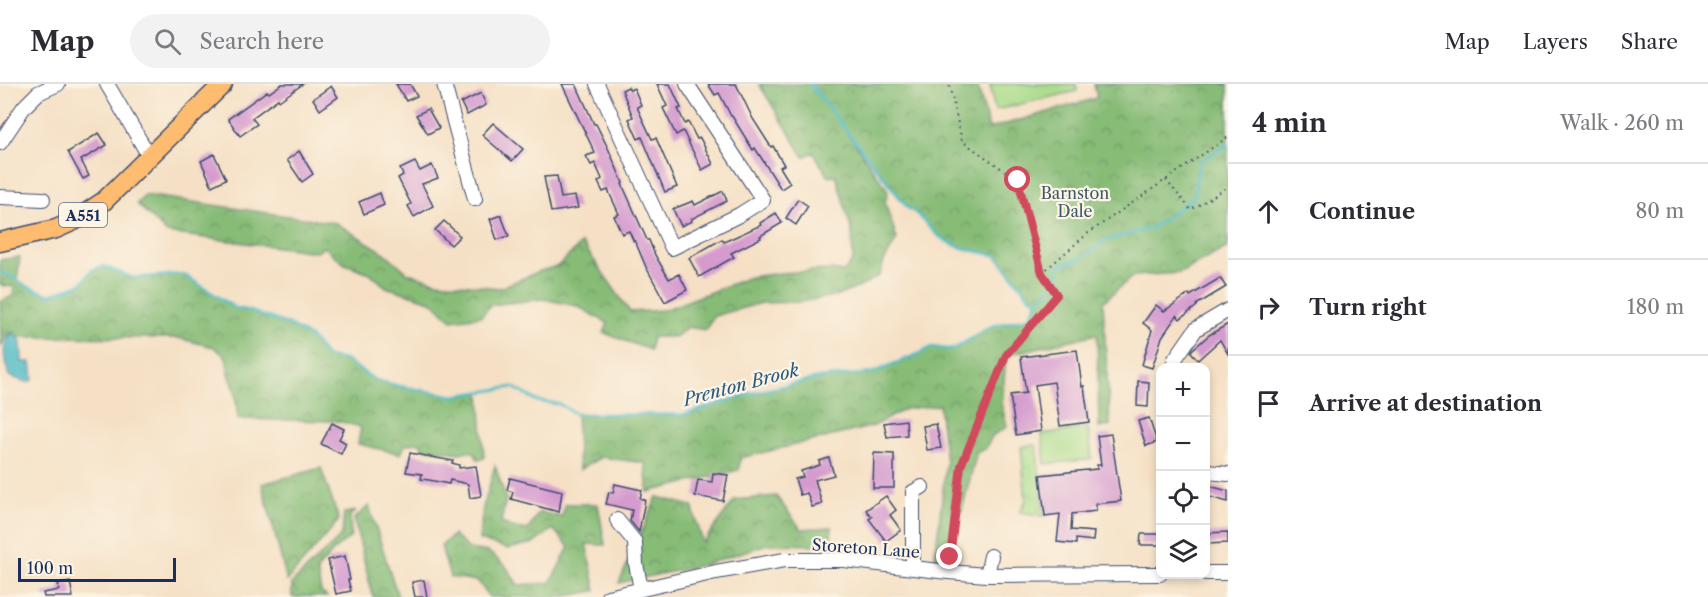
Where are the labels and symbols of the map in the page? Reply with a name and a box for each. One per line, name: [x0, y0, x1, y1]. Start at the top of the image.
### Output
route start: [1004, 166, 1030, 192]
park label: Barnston Dale: [1041, 183, 1109, 221]
road number: A551: [59, 203, 107, 227]
water label: Prenton Brook: [679, 359, 802, 412]
street label: Storeton Lane: [811, 534, 921, 562]
route end: [936, 543, 962, 569]
scale bar: [18, 555, 176, 582]

